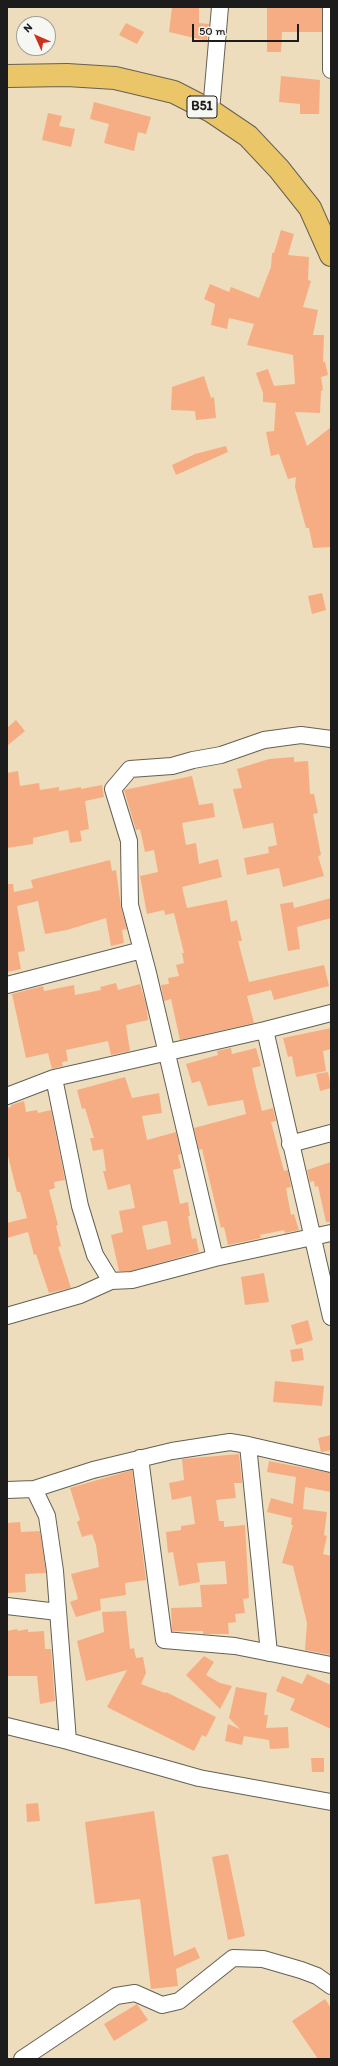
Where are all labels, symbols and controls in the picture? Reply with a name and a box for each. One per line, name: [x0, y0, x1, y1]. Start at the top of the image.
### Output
north arrow: [16, 16, 56, 56]
scale bar: [194, 16, 301, 42]
text: N: [21, 21, 35, 35]
text: 50 m: [199, 24, 225, 38]
road number: B51: [187, 96, 217, 118]

